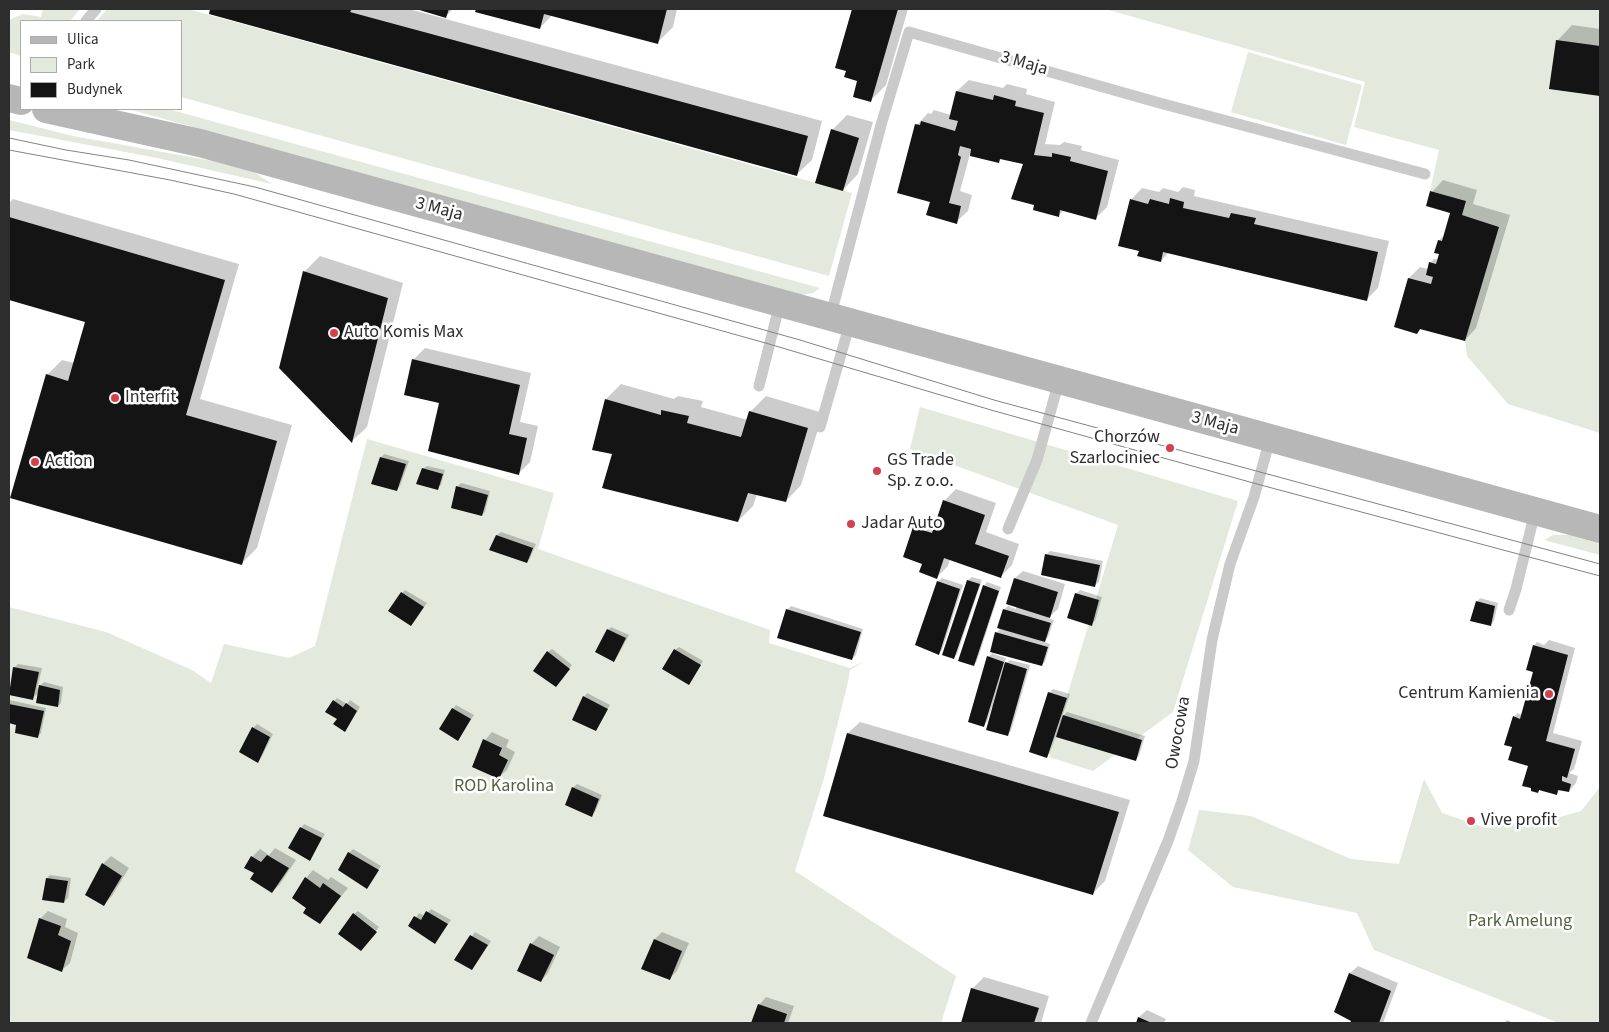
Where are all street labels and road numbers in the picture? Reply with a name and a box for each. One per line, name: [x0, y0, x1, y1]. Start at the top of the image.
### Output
street label: 3 Maja: [998, 47, 1050, 81]
street label: 3 Maja: [413, 193, 465, 227]
street label: 3 Maja: [1189, 407, 1241, 441]
street label: Owocowa: [1162, 695, 1196, 771]

